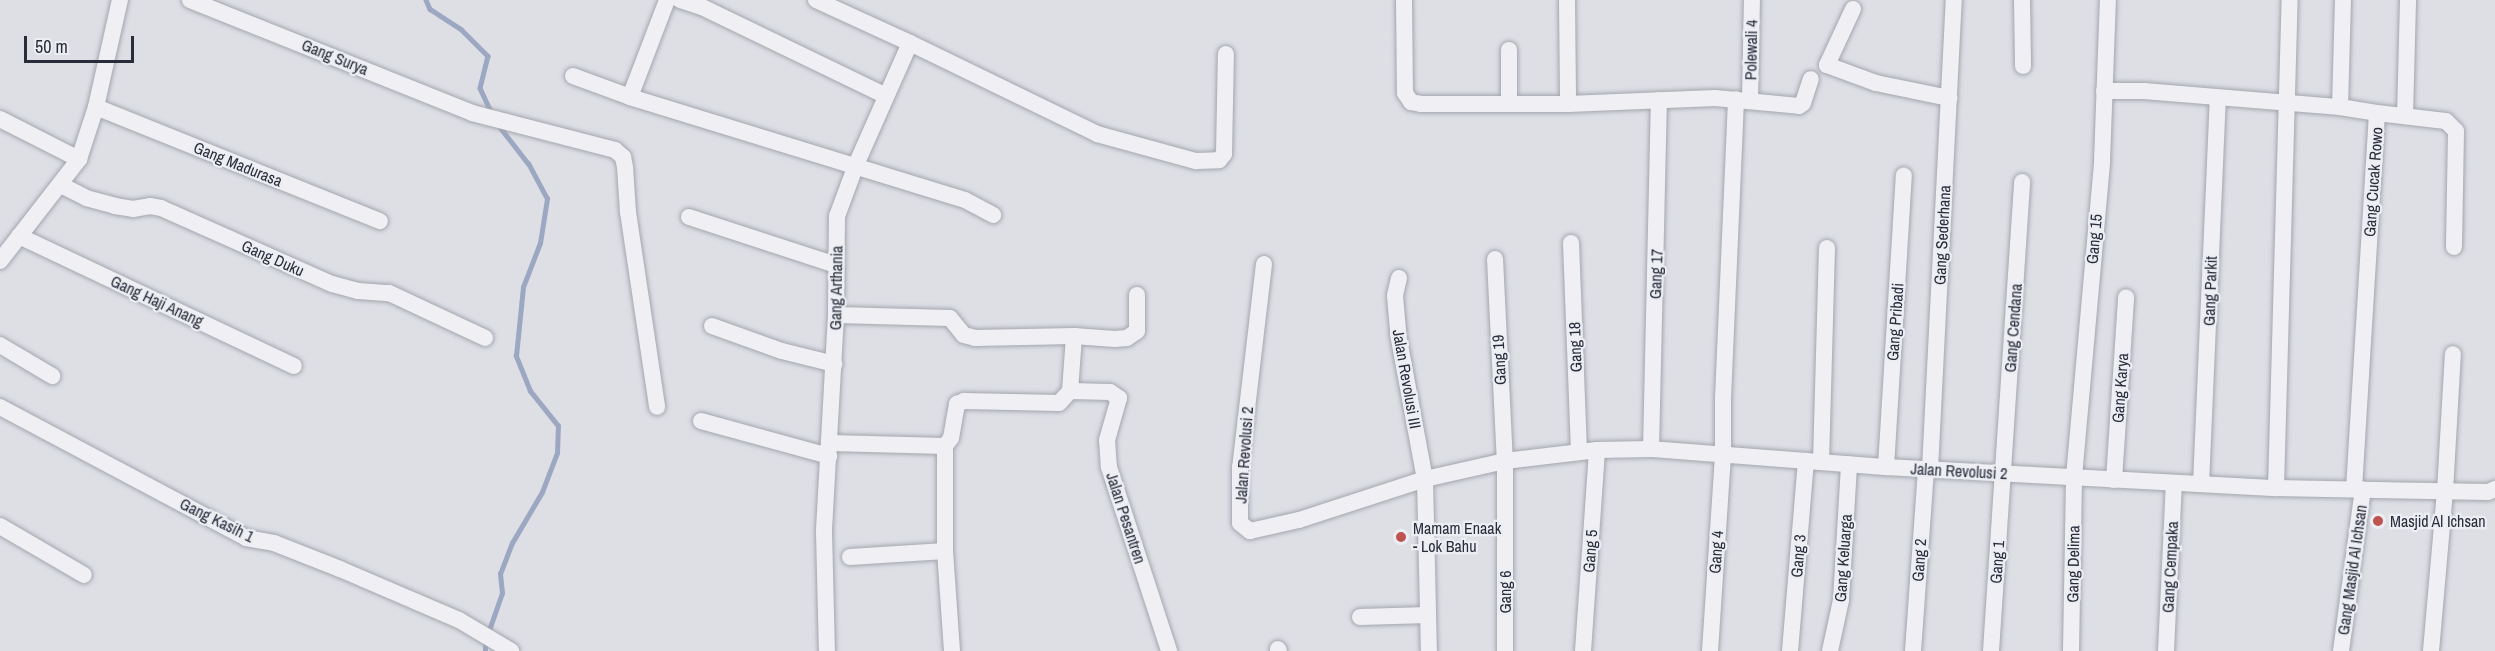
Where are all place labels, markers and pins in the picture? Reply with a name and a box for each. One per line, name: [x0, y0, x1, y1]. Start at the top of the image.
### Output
place label: Masjid Al Ichsan: [2390, 511, 2486, 531]
marker: Masjid Al Ichsan: [2371, 514, 2385, 528]
place label: Mamam Enaak - Lok Bahu: [1413, 518, 1501, 556]
marker: Mamam Enaak - Lok Bahu: [1394, 530, 1408, 544]

